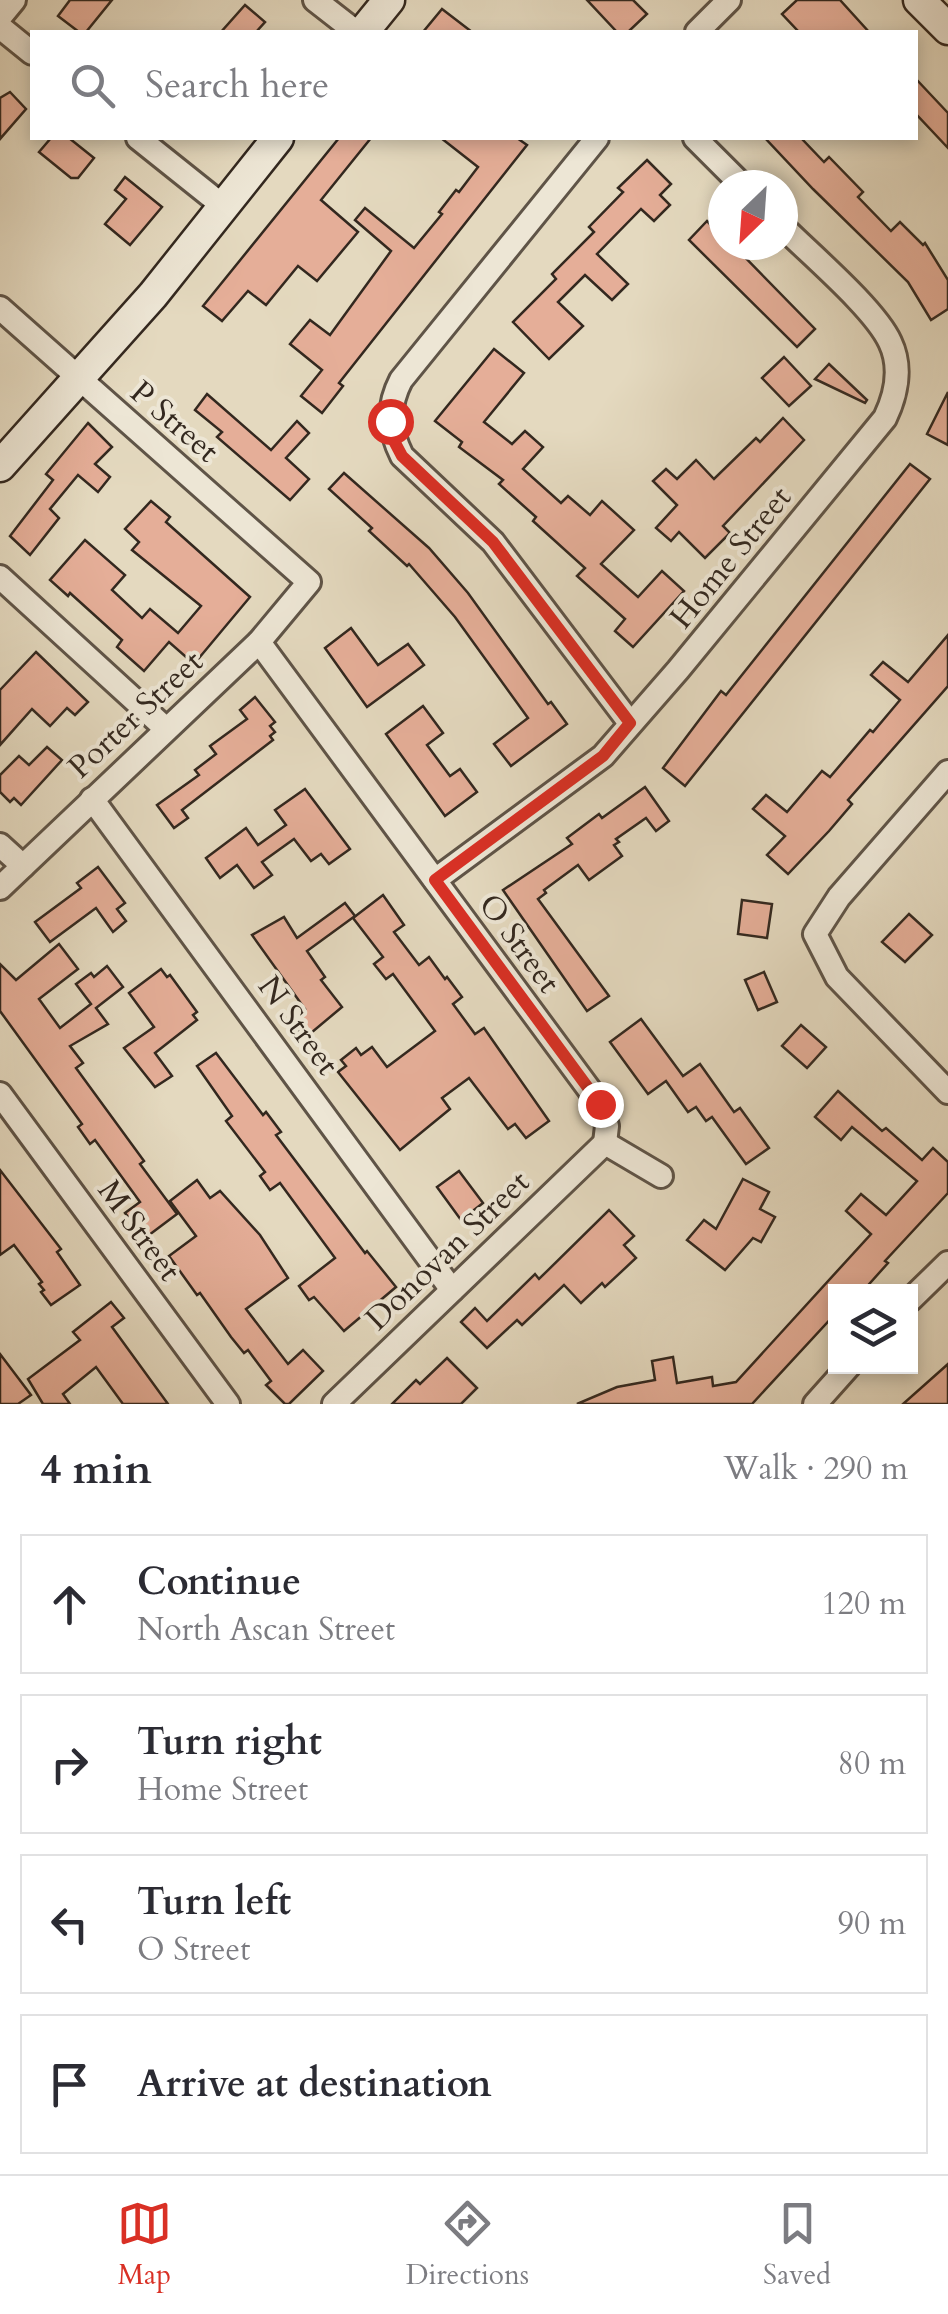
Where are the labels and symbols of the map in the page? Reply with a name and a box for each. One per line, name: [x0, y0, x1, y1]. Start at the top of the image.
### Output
north arrow: [708, 170, 798, 260]
street label: P Street: [120, 371, 228, 473]
route start: [368, 399, 414, 445]
street label: Home Street: [660, 477, 802, 638]
street label: Porter Street: [59, 641, 213, 789]
street label: O Street: [468, 885, 570, 1002]
street label: N Street: [247, 967, 349, 1084]
route end: [578, 1082, 624, 1128]
street label: Donovan Street: [356, 1161, 539, 1340]
street label: M Street: [87, 1171, 191, 1290]

